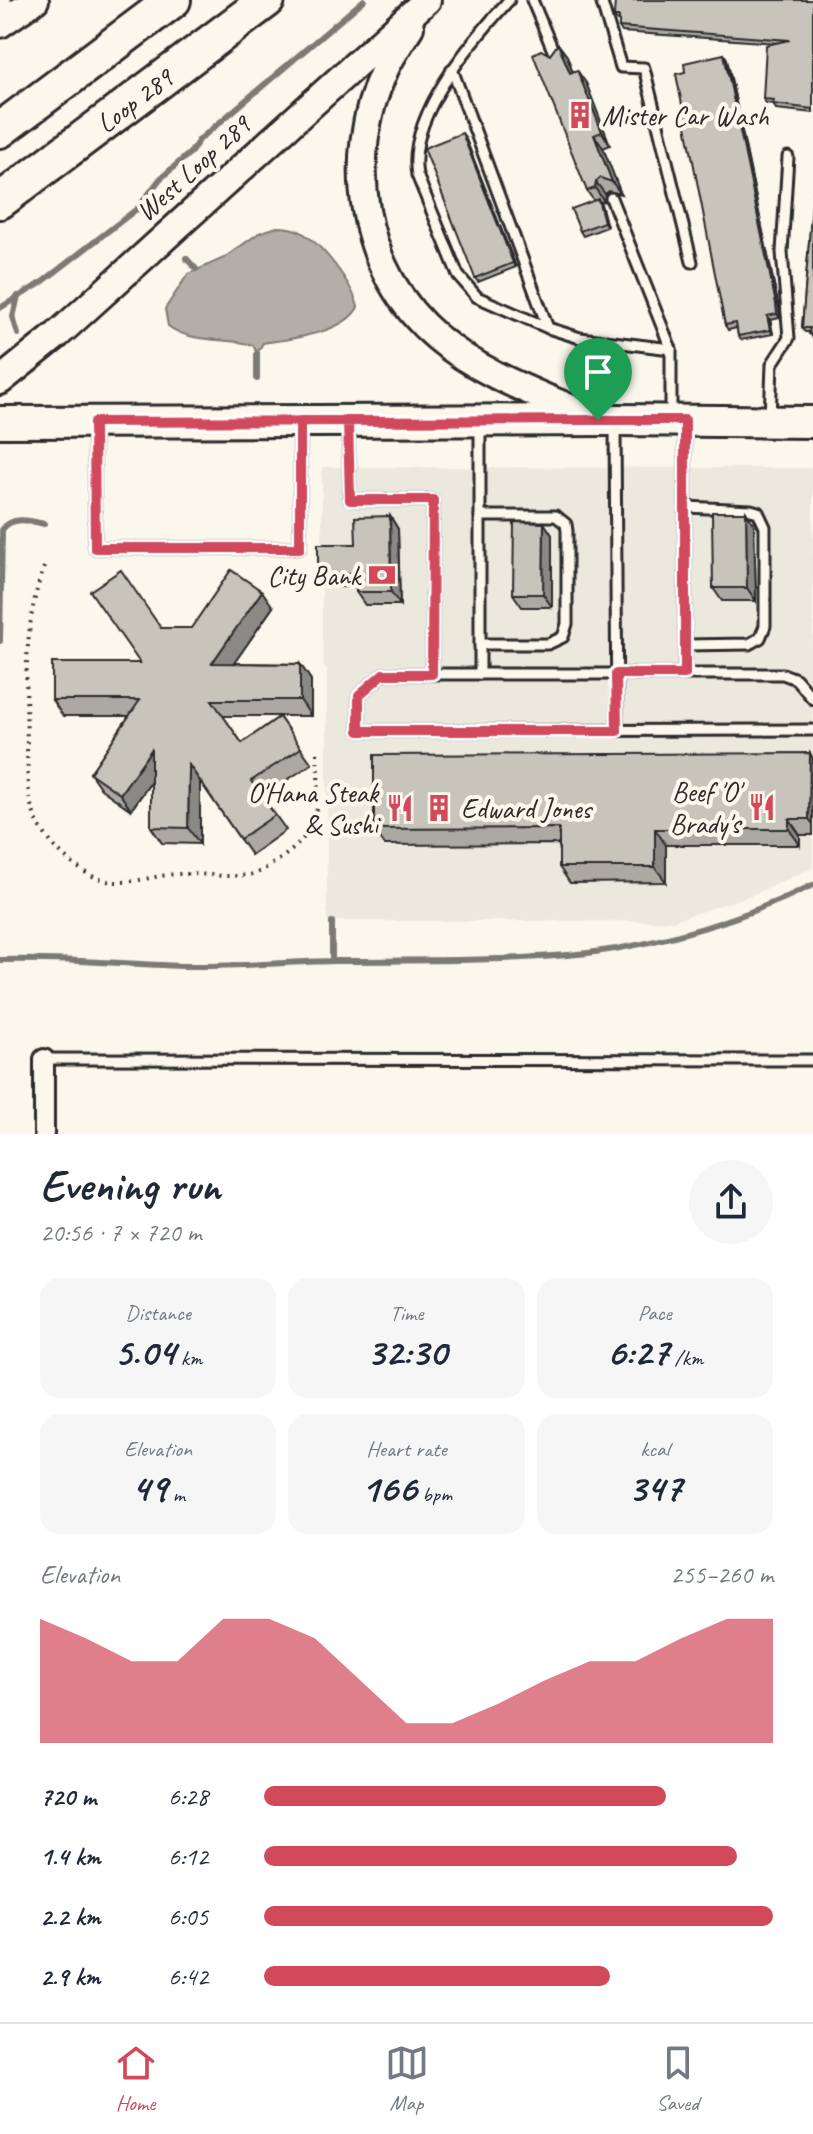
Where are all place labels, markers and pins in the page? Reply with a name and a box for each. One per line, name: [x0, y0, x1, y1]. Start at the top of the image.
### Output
place label: Mister Car Wash: [602, 98, 769, 133]
building icon: Mister Car Wash: [565, 100, 595, 130]
pin: [564, 338, 632, 420]
place label: City Bank: [268, 558, 363, 593]
bank icon: City Bank: [367, 560, 397, 590]
place label: Beef 'O' Brady's: [670, 774, 746, 841]
place label: O'Hana Steak & Sushi: [248, 775, 382, 842]
place label: Edward Jones: [461, 791, 594, 826]
restaurant icon: Beef 'O' Brady's: [747, 792, 777, 822]
restaurant icon: O'Hana Steak & Sushi: [385, 793, 415, 823]
building icon: Edward Jones: [424, 793, 454, 823]

